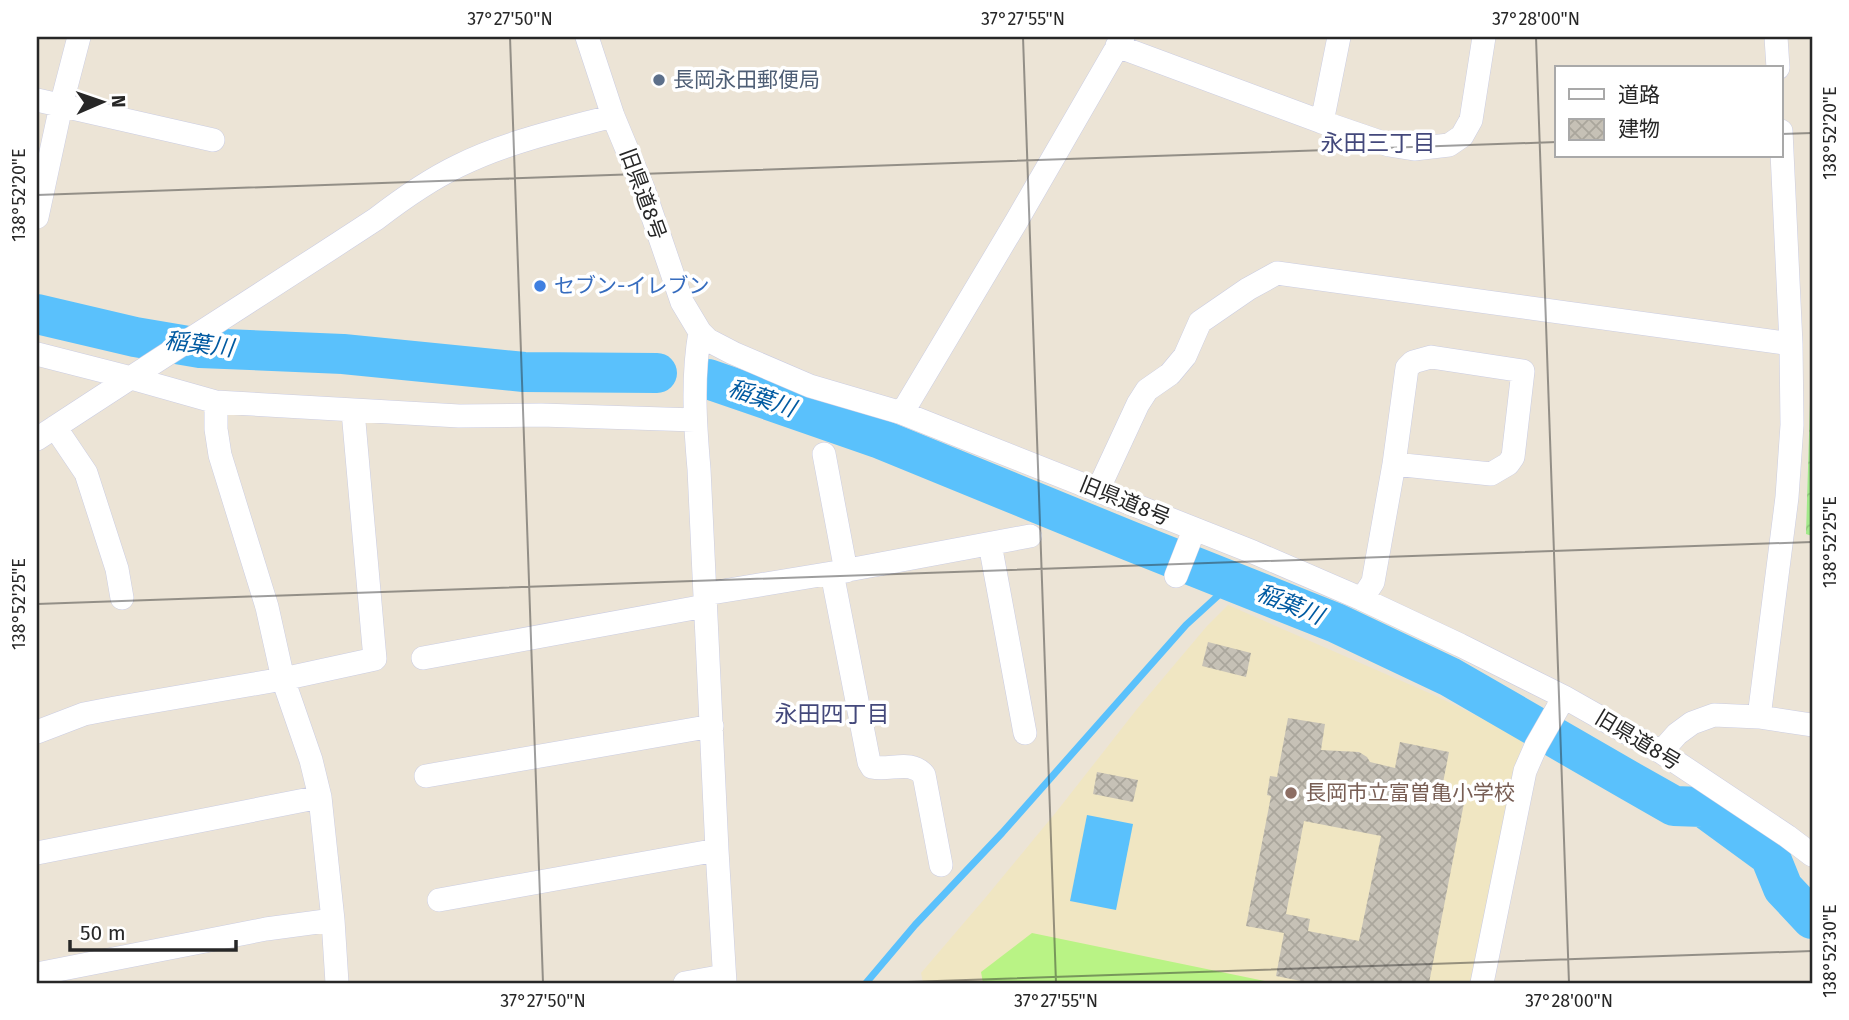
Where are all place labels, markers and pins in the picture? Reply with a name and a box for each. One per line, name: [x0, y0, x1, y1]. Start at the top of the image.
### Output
place label: 長岡永田郵便局: [673, 67, 820, 93]
marker: 長岡永田郵便局: [651, 72, 667, 88]
place label: セブン-イレブン: [554, 273, 709, 299]
marker: セブン-イレブン: [532, 278, 548, 294]
place label: 長岡市立富曽亀小学校: [1305, 780, 1515, 806]
marker: 長岡市立富曽亀小学校: [1283, 785, 1299, 801]

